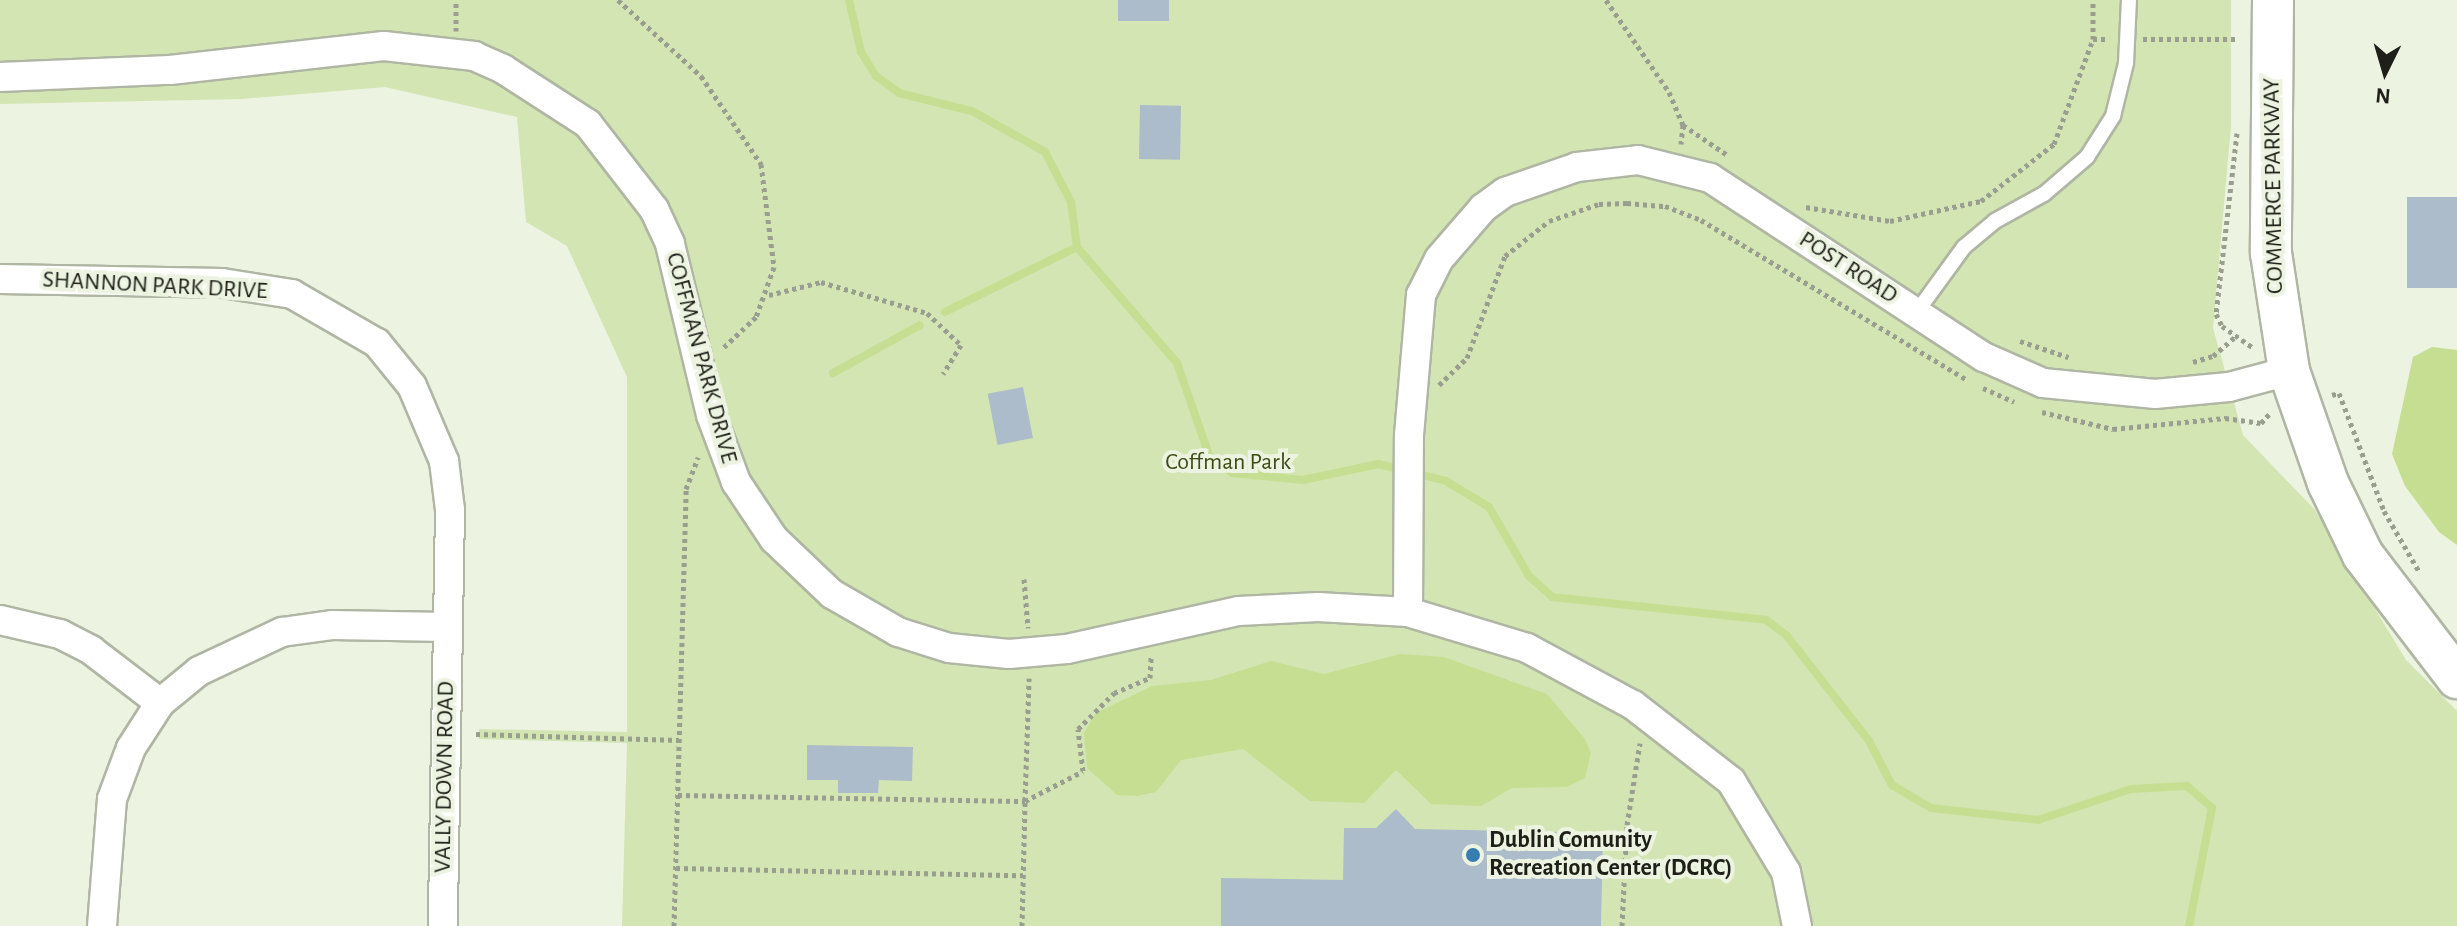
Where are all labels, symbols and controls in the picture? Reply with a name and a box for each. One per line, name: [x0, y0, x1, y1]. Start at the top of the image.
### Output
north arrow: [2345, 32, 2425, 112]
street label: COMMERCE PARKWAY: [2258, 78, 2290, 294]
text: N: [2374, 84, 2391, 108]
street label: POST ROAD: [1793, 225, 1903, 311]
street label: COFFMAN PARK DRIVE: [659, 249, 743, 467]
street label: SHANNON PARK DRIVE: [42, 266, 268, 306]
park label: Coffman Park: [1165, 449, 1291, 477]
street label: VALLY DOWN ROAD: [429, 681, 461, 873]
place label: Dublin Comunity Recreation Center (DCRC): [1489, 827, 1732, 883]
marker: Dublin Comunity Recreation Center (DCRC): [1464, 846, 1482, 864]

